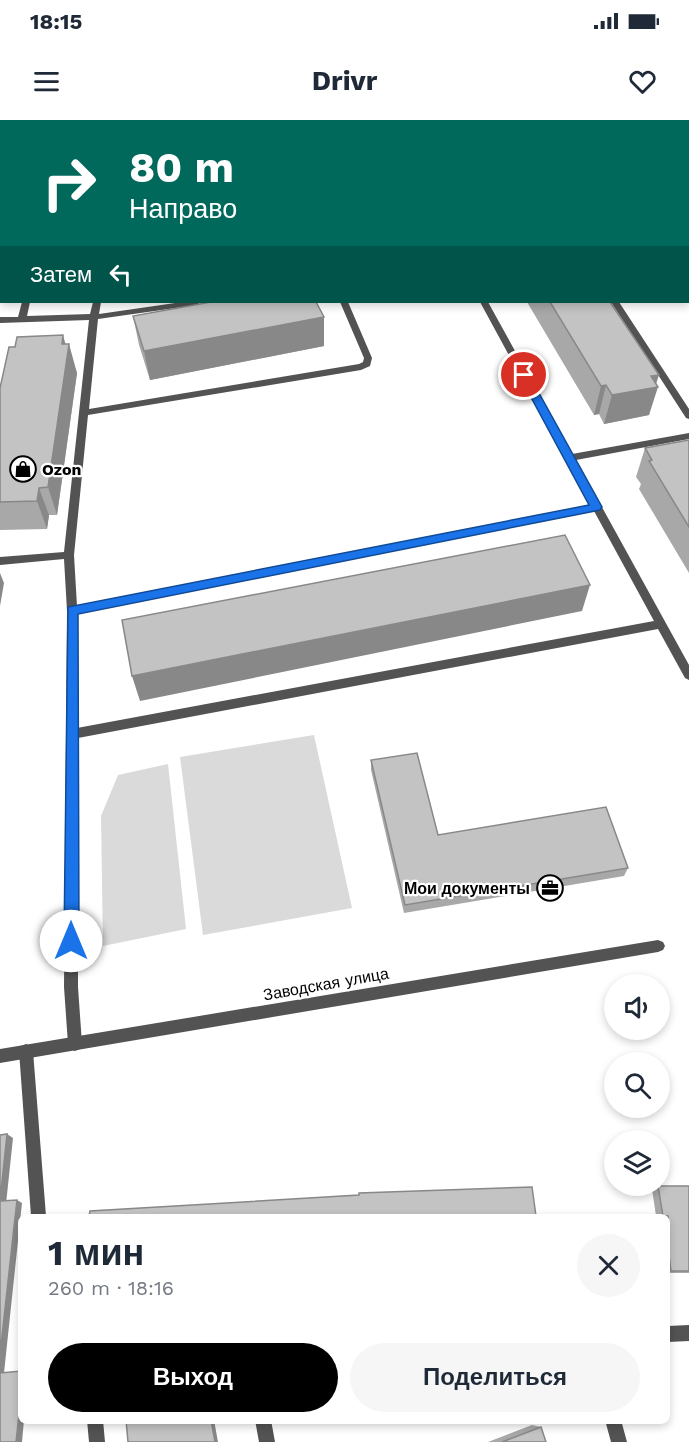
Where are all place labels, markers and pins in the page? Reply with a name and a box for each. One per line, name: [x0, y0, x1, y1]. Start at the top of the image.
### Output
pin: [498, 349, 549, 400]
shop icon: Ozon: [8, 454, 38, 484]
place label: Ozon: [42, 460, 81, 479]
office icon: Мои документы: [535, 873, 565, 903]
place label: Мои документы: [404, 879, 530, 898]

